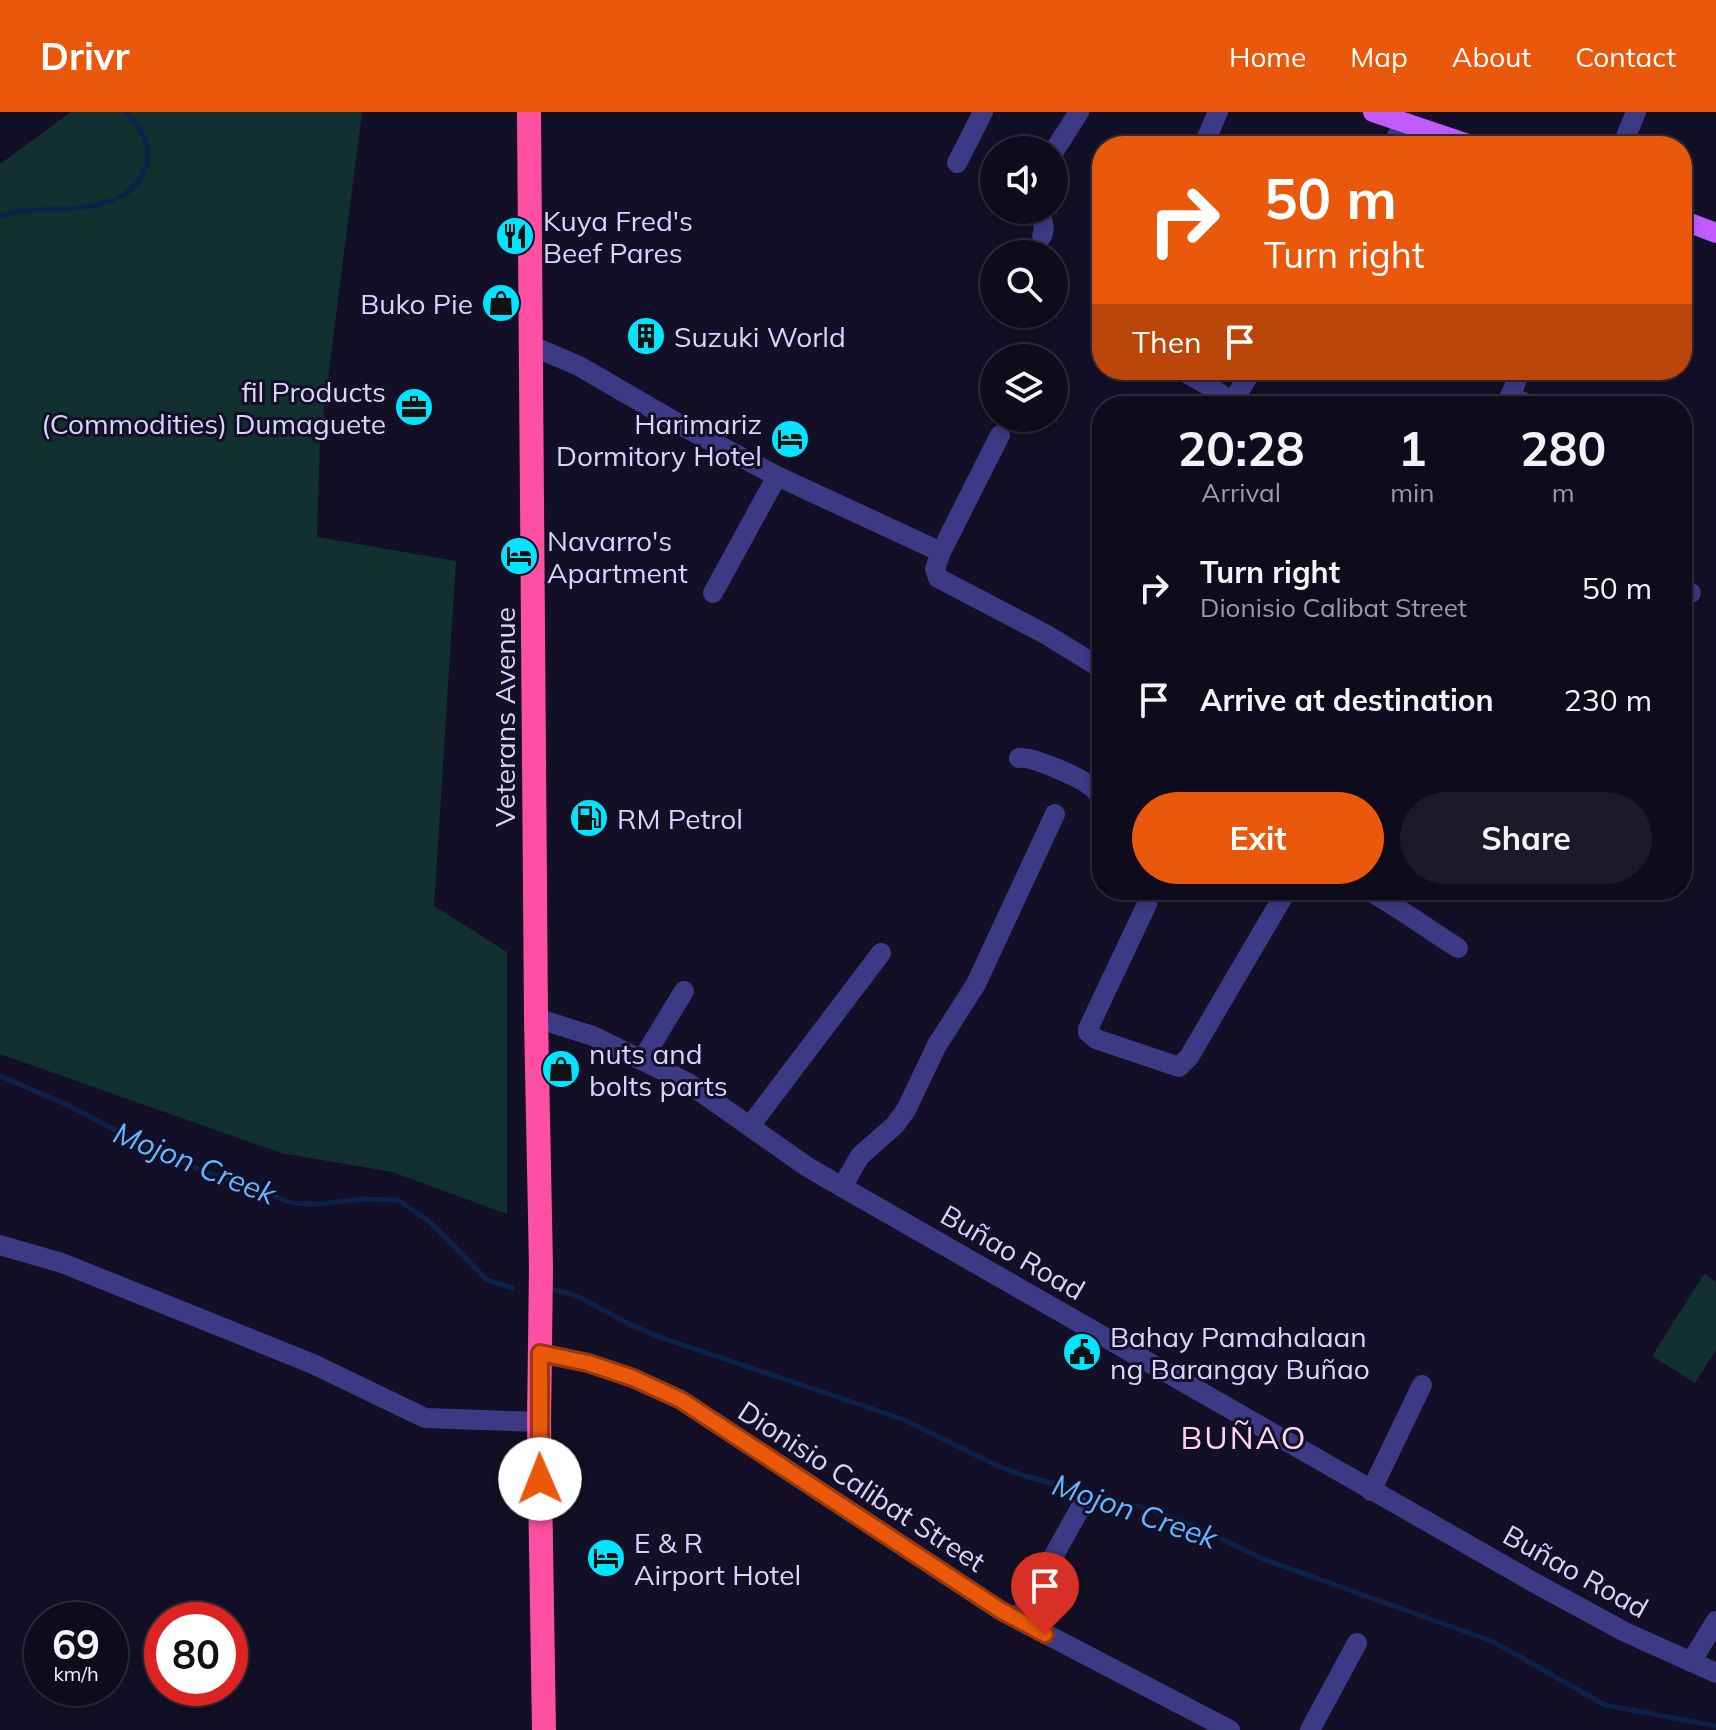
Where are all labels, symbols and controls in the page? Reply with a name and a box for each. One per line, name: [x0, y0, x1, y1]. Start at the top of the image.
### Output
text: Drivr: [40, 32, 129, 80]
text: Home: [1229, 39, 1306, 74]
text: Map: [1350, 39, 1408, 74]
text: About: [1452, 39, 1531, 74]
text: Contact: [1575, 39, 1676, 74]
map controls: [980, 136, 1068, 432]
button: sound: [980, 136, 1068, 224]
text: 50 m: [1264, 163, 1397, 233]
icon: right: [1132, 168, 1236, 272]
place label: Kuya Fred's Beef Pares: [543, 203, 693, 270]
restaurant icon: Kuya Fred's Beef Pares: [494, 215, 536, 257]
text: Turn right: [1264, 232, 1425, 277]
button: search: [980, 240, 1068, 328]
shop icon: Buko Pie: [480, 282, 522, 324]
place label: Buko Pie: [360, 286, 473, 321]
building icon: Suzuki World: [625, 315, 667, 357]
place label: Suzuki World: [674, 319, 846, 354]
icon: arrive: [1218, 320, 1262, 364]
text: Then: [1132, 323, 1202, 361]
button: layers: [980, 344, 1068, 432]
place label: fil Products (Commodities) Dumaguete: [41, 374, 386, 441]
office icon: fil Products (Commodities) Dumaguete: [393, 386, 435, 428]
place label: Harimariz Dormitory Hotel: [556, 406, 762, 473]
hotel icon: Harimariz Dormitory Hotel: [769, 418, 811, 460]
text: 20:28: [1178, 418, 1305, 478]
text: 1: [1398, 418, 1427, 478]
text: 280: [1520, 418, 1606, 478]
text: Arrival: [1201, 476, 1281, 509]
text: min: [1390, 476, 1434, 509]
text: m: [1552, 476, 1575, 509]
place label: Navarro's Apartment: [547, 523, 688, 590]
hotel icon: Navarro's Apartment: [498, 535, 540, 577]
text: Turn right: [1200, 553, 1340, 591]
icon: right: [1132, 566, 1176, 610]
text: 50 m: [1582, 569, 1652, 607]
text: Dionisio Calibat Street: [1200, 591, 1467, 624]
street label: Veterans Avenue: [487, 607, 522, 827]
icon: arrive: [1132, 678, 1176, 722]
text: Arrive at destination: [1200, 681, 1494, 719]
text: 230 m: [1564, 681, 1652, 719]
button: Exit: [1132, 792, 1384, 884]
button: Share: [1400, 792, 1652, 884]
fuel station icon: RM Petrol: [568, 797, 610, 839]
place label: RM Petrol: [617, 801, 743, 836]
place label: nuts and bolts parts: [589, 1036, 728, 1103]
shop icon: nuts and bolts parts: [540, 1048, 582, 1090]
water label: Mojon Creek: [108, 1113, 283, 1213]
street label: Buñao Road: [935, 1197, 1091, 1307]
place label: Bahay Pamahalaan ng Barangay Buñao: [1110, 1319, 1370, 1386]
public building icon: Bahay Pamahalaan ng Barangay Buñao: [1061, 1331, 1103, 1373]
street label: Dionisio Calibat Street: [732, 1393, 992, 1579]
district label: BUÑAO: [1181, 1417, 1307, 1457]
position arrow: [498, 1437, 582, 1521]
water label: Mojon Creek: [1048, 1465, 1224, 1557]
street label: Buñao Road: [1497, 1517, 1655, 1625]
place label: E & R Airport Hotel: [634, 1525, 801, 1592]
hotel icon: E & R Airport Hotel: [585, 1537, 627, 1579]
pin: [1011, 1552, 1079, 1634]
icon: arrive: [1023, 1564, 1067, 1608]
speed limit sign: 80: [144, 1602, 248, 1706]
text: 69: [52, 1619, 100, 1669]
text: km/h: [53, 1661, 99, 1686]

